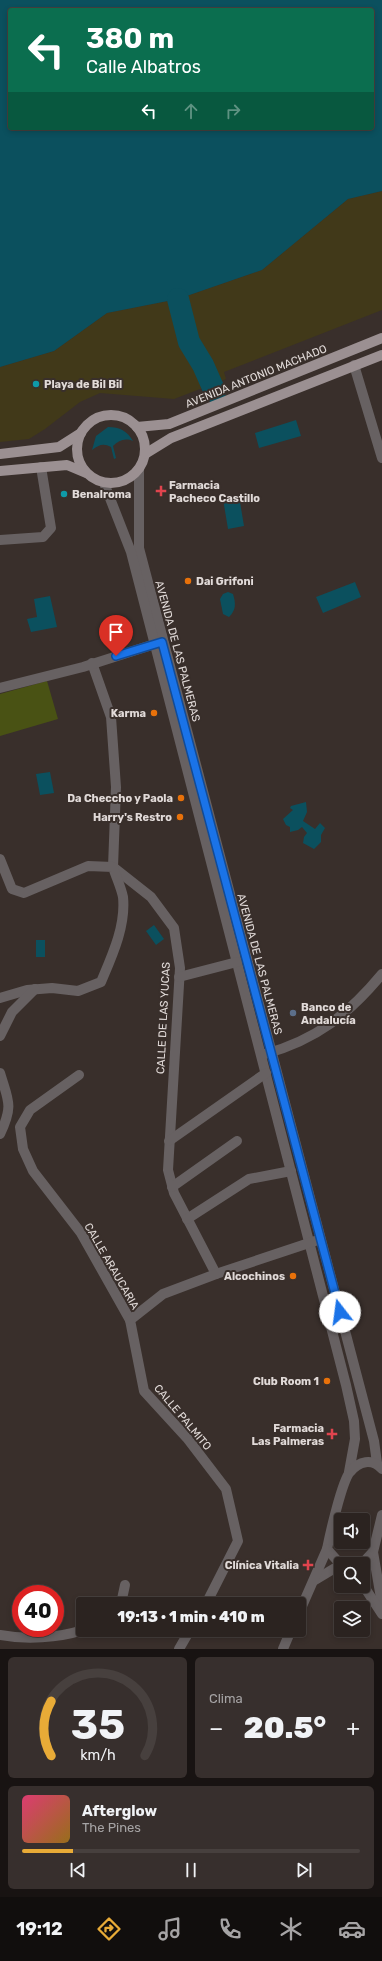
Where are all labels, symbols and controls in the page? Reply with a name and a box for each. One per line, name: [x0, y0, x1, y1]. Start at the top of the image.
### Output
text: 380 m: [86, 22, 174, 55]
icon: left: [20, 24, 72, 76]
text: Calle Albatros: [86, 56, 201, 78]
icon: left: [138, 100, 160, 122]
icon: ahead: [180, 100, 202, 122]
icon: right: [222, 100, 244, 122]
street label: AVENIDA ANTONIO MACHADO: [184, 342, 329, 411]
place label: Playa de Bil Bil: [44, 378, 122, 391]
marker: Playa de Bil Bil: [31, 379, 41, 389]
place label: Farmacia Pacheco Castillo: [169, 479, 260, 505]
marker: Farmacia Pacheco Castillo: [156, 486, 166, 496]
place label: Benalroma: [72, 488, 131, 501]
marker: Benalroma: [59, 489, 69, 499]
place label: Dai Grifoni: [196, 575, 254, 588]
marker: Dai Grifoni: [183, 576, 193, 586]
street label: AVENIDA DE LAS PALMERAS: [152, 579, 203, 723]
pin: [99, 615, 133, 656]
icon: arrive: [105, 621, 127, 643]
place label: Karma: [111, 707, 146, 720]
marker: Karma: [149, 708, 159, 718]
place label: Da Checcho y Paola: [67, 792, 173, 805]
marker: Da Checcho y Paola: [176, 793, 186, 803]
place label: Harry's Restro: [93, 811, 172, 824]
marker: Harry's Restro: [175, 812, 185, 822]
street label: AVENIDA DE LAS PALMERAS: [234, 892, 285, 1036]
street label: CALLE DE LAS YUCAS: [154, 962, 173, 1074]
place label: Banco de Andalucía: [301, 1001, 356, 1027]
marker: Banco de Andalucía: [288, 1008, 298, 1018]
street label: CALLE ARAUCARIA: [81, 1221, 142, 1312]
place label: Alcochinos: [224, 1270, 285, 1283]
marker: Alcochinos: [288, 1271, 298, 1281]
position arrow: [319, 1291, 361, 1333]
place label: Club Room 1: [253, 1375, 319, 1388]
marker: Club Room 1: [322, 1376, 332, 1386]
street label: CALLE PALMITO: [151, 1382, 214, 1453]
place label: Farmacia Las Palmeras: [251, 1422, 324, 1448]
marker: Farmacia Las Palmeras: [327, 1429, 337, 1439]
map controls: [334, 1513, 370, 1637]
button: sound: [334, 1513, 370, 1549]
button: search: [334, 1557, 370, 1593]
place label: Clínica Vitalia: [225, 1559, 299, 1572]
marker: Clínica Vitalia: [302, 1559, 314, 1571]
speed limit sign: 40: [12, 1585, 64, 1637]
button: layers: [334, 1601, 370, 1637]
text: 19:13 · 1 min · 410 m: [117, 1608, 265, 1626]
text: Clima: [209, 1691, 243, 1706]
text: 35: [70, 1699, 125, 1748]
text: 20.5°: [243, 1710, 326, 1746]
text: −: [209, 1715, 223, 1742]
text: +: [346, 1715, 360, 1742]
text: km/h: [80, 1746, 115, 1763]
text: Afterglow: [82, 1802, 157, 1820]
text: The Pines: [82, 1820, 141, 1835]
icon: previous: [67, 1859, 89, 1881]
icon: pause: [180, 1859, 202, 1881]
icon: next: [293, 1859, 315, 1881]
icon: directions: [95, 1915, 123, 1943]
icon: music: [156, 1915, 184, 1943]
icon: phone: [216, 1915, 244, 1943]
icon: climate: [277, 1915, 305, 1943]
icon: car: [338, 1915, 366, 1943]
text: 19:12: [16, 1918, 63, 1940]

